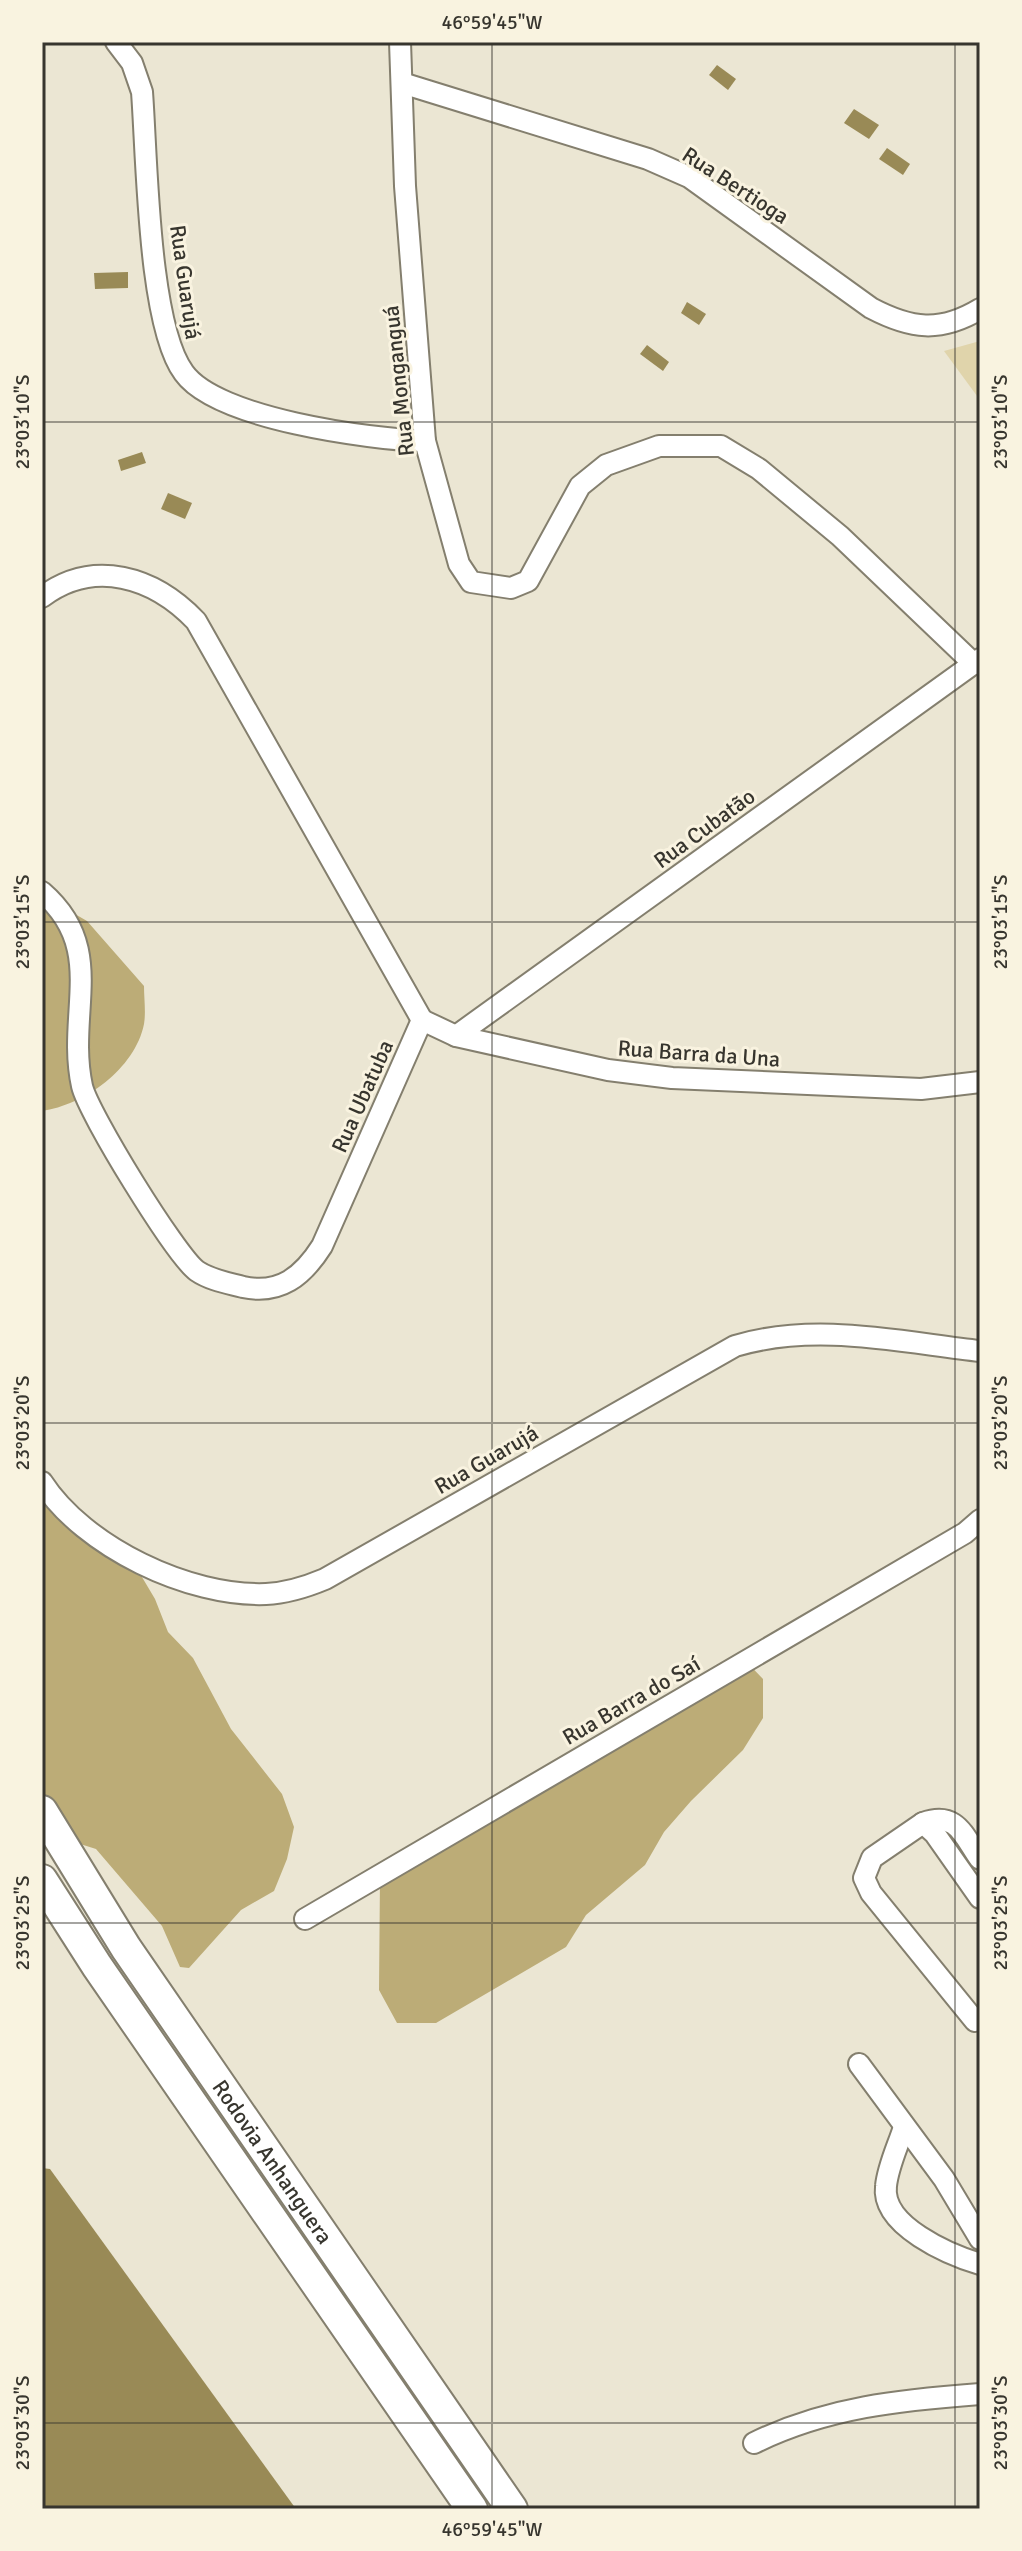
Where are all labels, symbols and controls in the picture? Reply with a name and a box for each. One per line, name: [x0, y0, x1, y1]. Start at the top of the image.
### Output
text: 46°59'45"W: [441, 10, 543, 35]
street label: Rua Bertioga: [677, 141, 794, 230]
street label: Rua Guarujá: [164, 223, 207, 341]
street label: Rua Monganguá: [377, 304, 420, 458]
text: 23°03'10"S: [10, 374, 35, 470]
text: 23°03'10"S: [988, 374, 1013, 470]
street label: Rua Cubatão: [648, 783, 760, 874]
text: 23°03'15"S: [10, 874, 35, 970]
text: 23°03'15"S: [988, 874, 1013, 970]
street label: Rua Barra da Una: [617, 1034, 781, 1073]
street label: Rua Ubatuba: [326, 1036, 399, 1157]
text: 23°03'20"S: [10, 1375, 35, 1471]
text: 23°03'20"S: [988, 1375, 1013, 1471]
street label: Rua Guarujá: [430, 1419, 543, 1500]
street label: Rua Barra do Saí: [558, 1650, 705, 1751]
text: 23°03'25"S: [10, 1875, 35, 1971]
text: 23°03'25"S: [988, 1875, 1013, 1971]
street label: Rodovia Anhanguera: [207, 2075, 338, 2249]
text: 23°03'30"S: [10, 2375, 35, 2471]
text: 23°03'30"S: [988, 2375, 1013, 2471]
text: 46°59'45"W: [441, 2517, 543, 2542]

